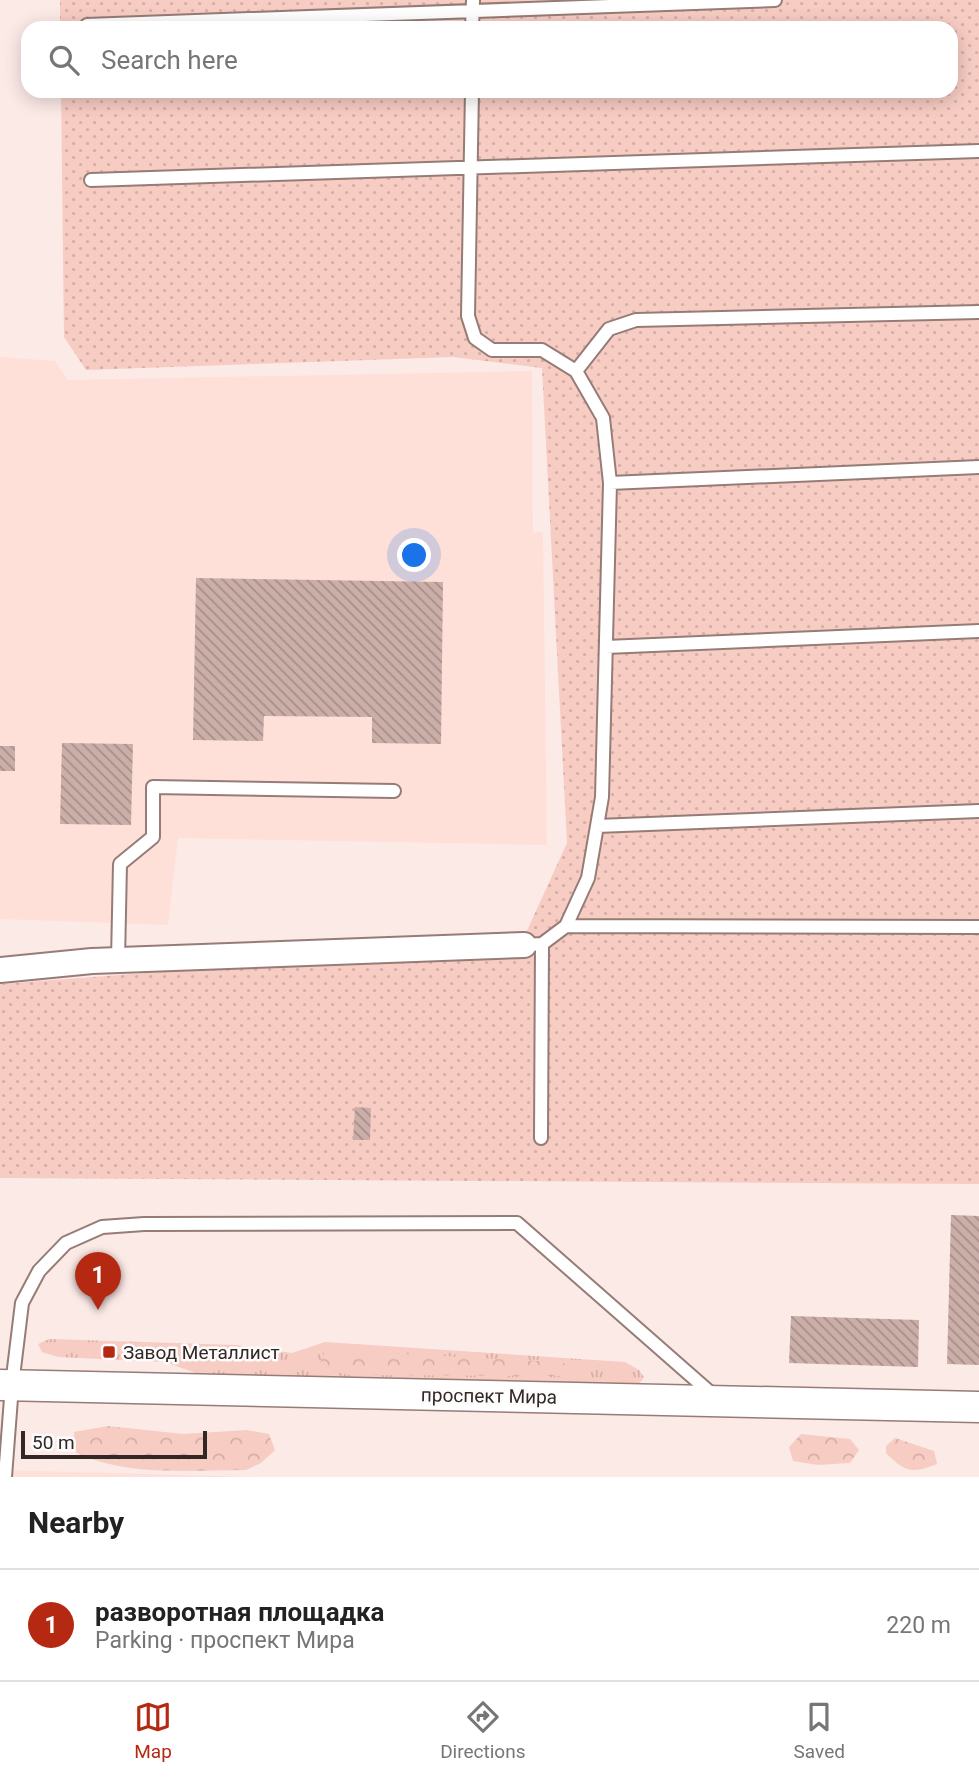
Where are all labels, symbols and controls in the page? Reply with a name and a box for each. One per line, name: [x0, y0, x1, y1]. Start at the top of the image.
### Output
search box: [21, 21, 958, 98]
icon: search: [45, 41, 83, 79]
text: Search here: [101, 45, 238, 75]
your location: [397, 538, 431, 572]
pin: 1: [75, 1252, 121, 1310]
place label: Завод Металлист: [123, 1341, 280, 1364]
marker: Завод Металлист: [101, 1344, 117, 1360]
street label: проспект Мира: [421, 1383, 557, 1409]
scale bar: [21, 1428, 206, 1460]
text: 50 m: [32, 1431, 75, 1454]
text: Nearby: [28, 1505, 124, 1540]
text: разворотная площадка: [95, 1597, 384, 1627]
text: 1: [44, 1612, 58, 1639]
text: 220 m: [886, 1612, 951, 1639]
text: Parking · проспект Мира: [95, 1627, 355, 1654]
tab: Map: [134, 1698, 172, 1763]
tab: Directions: [440, 1698, 525, 1763]
tab: Saved: [794, 1698, 845, 1763]

